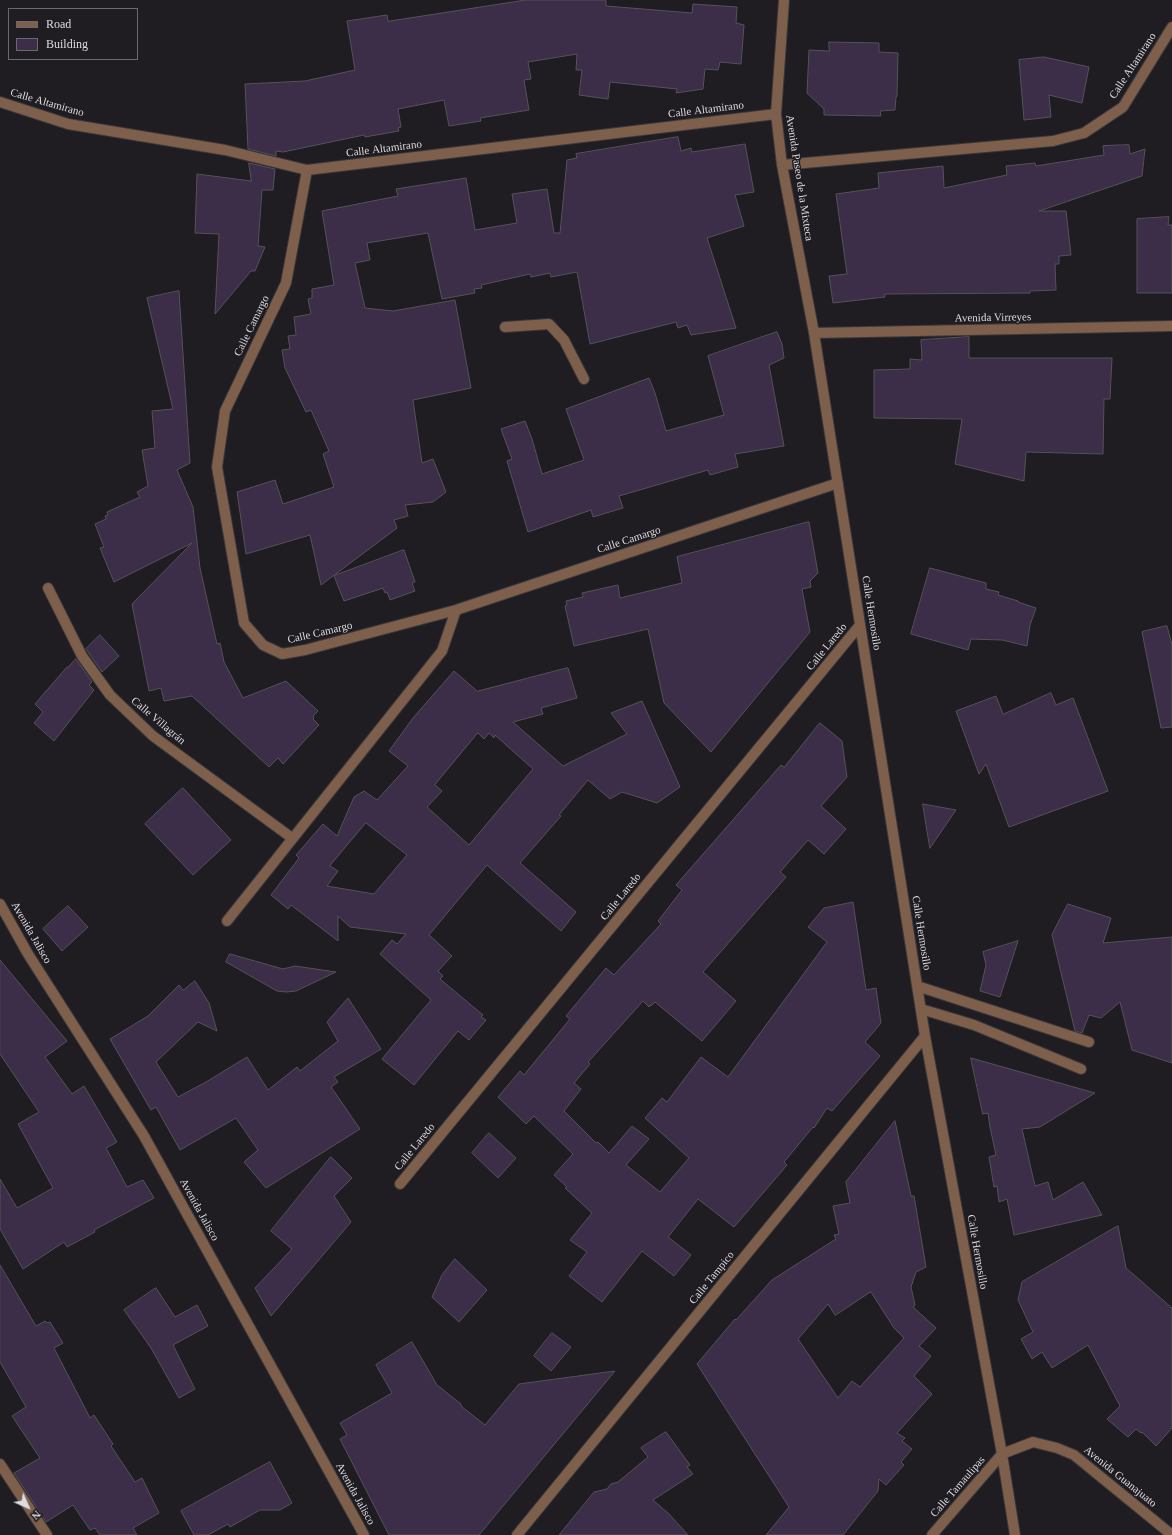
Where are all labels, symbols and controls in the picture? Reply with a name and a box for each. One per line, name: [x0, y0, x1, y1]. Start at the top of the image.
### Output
legend: [8, 8, 138, 60]
text: Road: [46, 17, 71, 31]
street label: Calle Altamirano: [1107, 31, 1159, 101]
text: Building: [46, 37, 88, 51]
street label: Calle Altamirano: [9, 86, 85, 120]
street label: Calle Altamirano: [667, 99, 745, 121]
street label: Avenida Paseo de la Mixteca: [783, 114, 815, 242]
street label: Calle Altamirano: [345, 138, 423, 160]
street label: Calle Camargo: [232, 293, 272, 359]
street label: Avenida Virreyes: [955, 311, 1031, 325]
street label: Calle Camargo: [596, 524, 662, 556]
street label: Calle Hermosillo: [859, 575, 883, 651]
street label: Calle Camargo: [286, 619, 354, 647]
street label: Calle Laredo: [804, 621, 850, 673]
street label: Calle Villagrán: [128, 694, 188, 748]
street label: Calle Laredo: [598, 871, 644, 923]
street label: Calle Hermosillo: [909, 895, 933, 971]
street label: Avenida Jalisco: [8, 900, 54, 966]
street label: Calle Laredo: [392, 1121, 438, 1173]
street label: Avenida Jalisco: [176, 1177, 222, 1243]
street label: Calle Hermosillo: [964, 1214, 990, 1290]
street label: Calle Tampico: [687, 1249, 737, 1307]
street label: Avenida Guanajuato: [1081, 1444, 1159, 1510]
street label: Calle Tamaulipas: [928, 1454, 988, 1520]
street label: Avenida Jalisco: [332, 1461, 378, 1527]
north arrow: [8, 1487, 48, 1527]
text: N: [29, 1508, 44, 1523]

